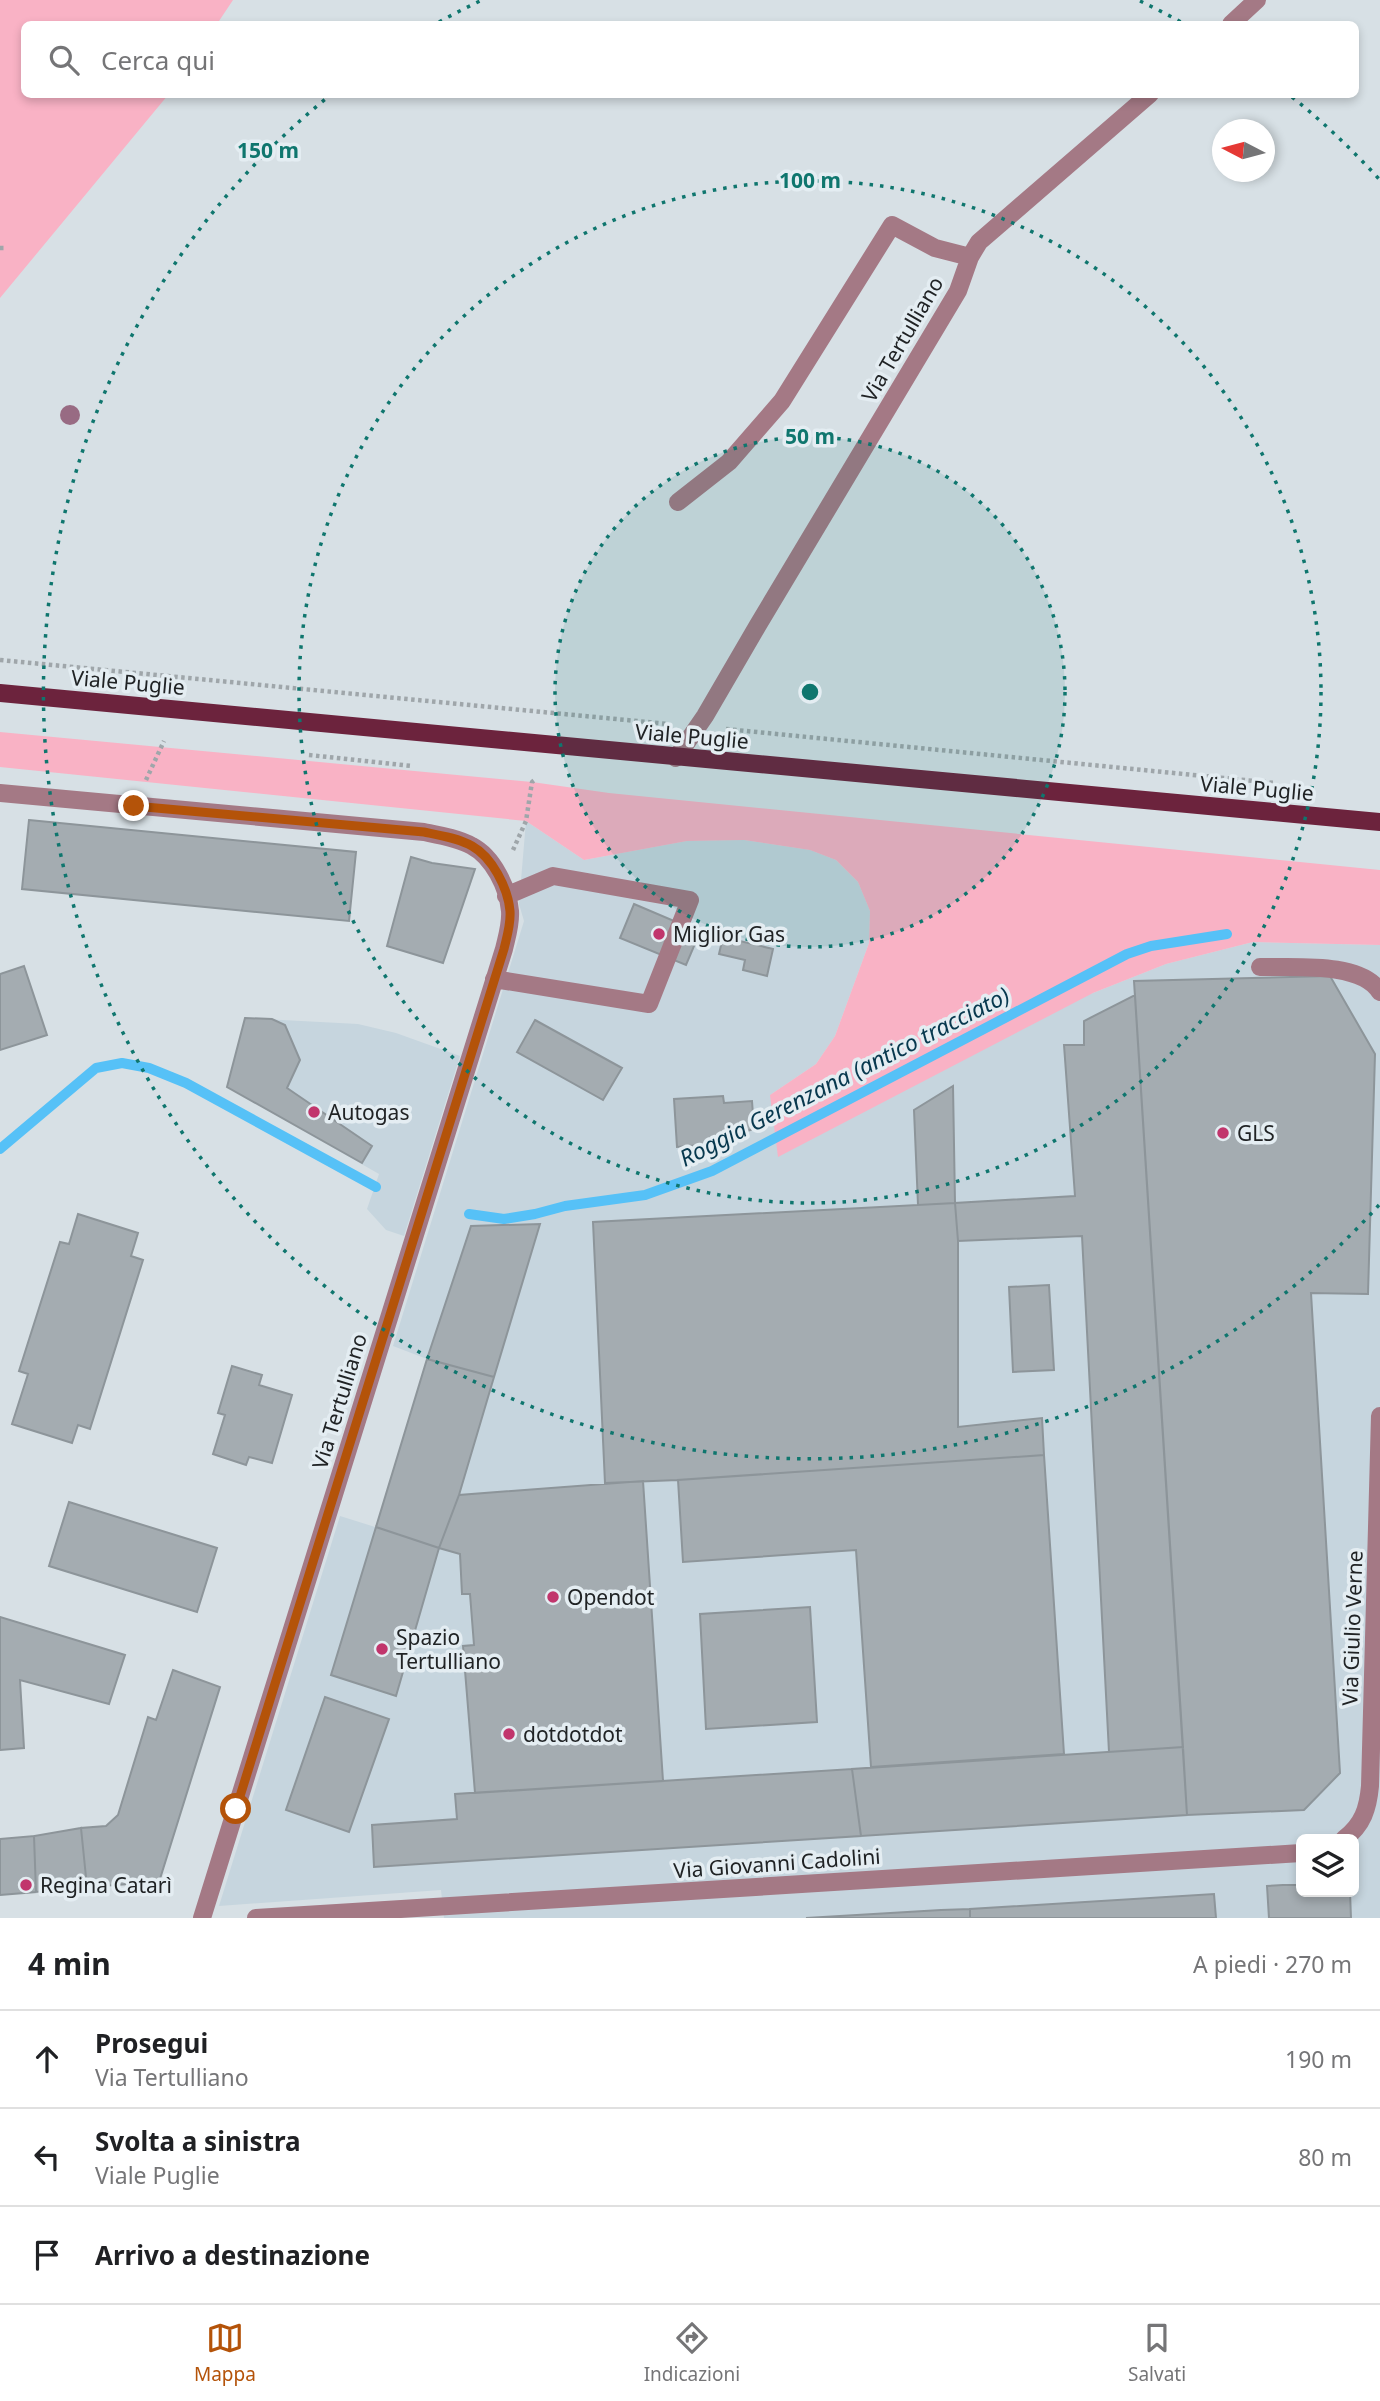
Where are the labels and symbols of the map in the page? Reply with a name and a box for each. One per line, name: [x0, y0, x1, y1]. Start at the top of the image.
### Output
north arrow: [1212, 119, 1275, 182]
text: 150 m: [237, 136, 299, 164]
text: 100 m: [779, 166, 841, 194]
street label: Via Tertulliano: [855, 271, 949, 407]
text: 50 m: [785, 422, 835, 450]
street label: Viale Puglie: [70, 663, 186, 701]
centre of rings: [798, 680, 822, 704]
street label: Viale Puglie: [634, 717, 750, 755]
street label: Viale Puglie: [1199, 769, 1315, 807]
route end: [118, 790, 149, 821]
place label: Miglior Gas: [673, 920, 785, 948]
marker: Miglior Gas: [651, 926, 667, 942]
water label: Roggia Gerenzana (antico tracciato): [673, 979, 1015, 1173]
place label: Autogas: [328, 1098, 409, 1126]
marker: Autogas: [306, 1104, 322, 1120]
place label: GLS: [1237, 1119, 1275, 1147]
marker: GLS: [1215, 1125, 1231, 1141]
street label: Via Tertulliano: [305, 1330, 373, 1472]
street label: Via Giulio Verne: [1335, 1550, 1369, 1706]
place label: Opendot: [567, 1583, 655, 1611]
marker: Opendot: [545, 1589, 561, 1605]
place label: Spazio Tertulliano: [396, 1623, 501, 1675]
marker: Spazio Tertulliano: [374, 1641, 390, 1657]
place label: dotdotdot: [523, 1720, 623, 1748]
marker: dotdotdot: [501, 1726, 517, 1742]
route start: [220, 1793, 251, 1824]
street label: Via Giovanni Cadolini: [673, 1842, 881, 1884]
place label: Regina Catarì: [40, 1871, 172, 1899]
marker: Regina Catarì: [18, 1877, 34, 1893]

